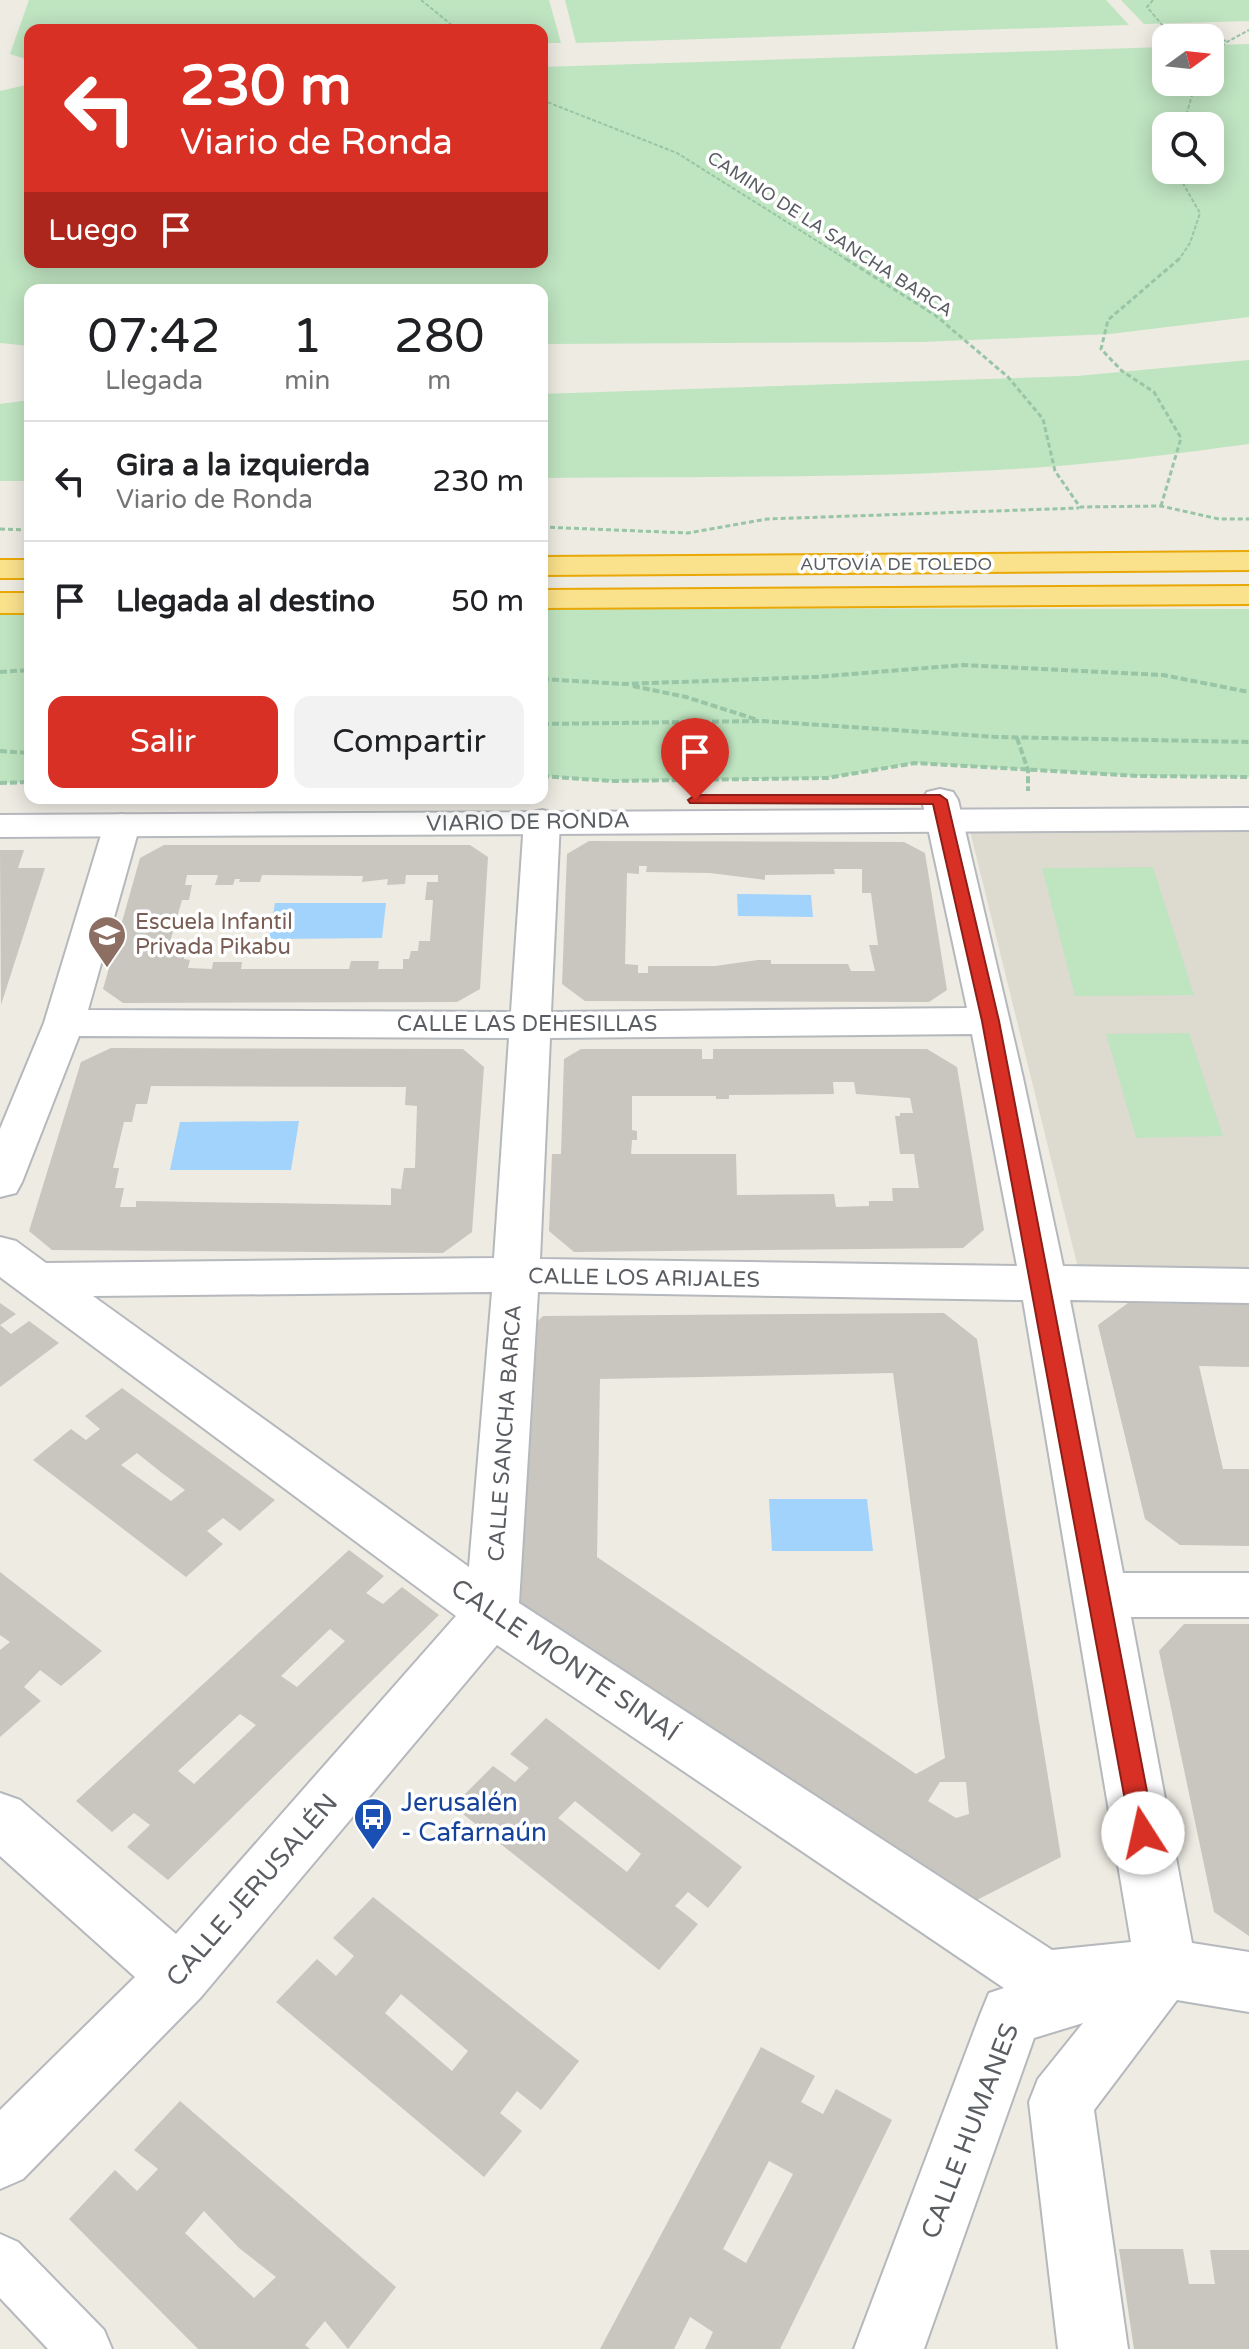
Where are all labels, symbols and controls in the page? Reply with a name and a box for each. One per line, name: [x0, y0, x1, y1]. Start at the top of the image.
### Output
north arrow: [1152, 24, 1224, 96]
map controls: [1152, 24, 1224, 184]
text: 230 m: [180, 53, 351, 120]
icon: left: [48, 56, 152, 160]
button: search: [1152, 112, 1224, 184]
text: Viario de Ronda: [180, 121, 453, 164]
street label: CAMINO DE LA SANCHA BARCA: [703, 146, 957, 322]
icon: arrive: [154, 208, 198, 252]
text: Luego: [48, 212, 138, 249]
text: 07:42: [88, 308, 221, 366]
text: 1: [292, 308, 322, 366]
text: 280: [394, 308, 484, 366]
text: Llegada: [105, 365, 203, 396]
text: min: [284, 365, 330, 396]
text: m: [427, 365, 451, 396]
text: Gira a la izquierda: [116, 447, 370, 484]
icon: left: [48, 459, 92, 503]
text: 230 m: [432, 463, 524, 500]
text: Viario de Ronda: [116, 484, 313, 515]
street label: AUTOVÍA DE TOLEDO: [800, 553, 992, 575]
icon: arrive: [48, 579, 92, 623]
text: Llegada al destino: [116, 583, 375, 620]
text: 50 m: [451, 583, 524, 620]
button: Salir: [48, 696, 278, 788]
button: Compartir: [294, 696, 524, 788]
pin: [661, 718, 729, 800]
icon: arrive: [673, 730, 717, 774]
street label: VIARIO DE RONDA: [426, 807, 630, 837]
place label: Escuela Infantil Privada Pikabu: [135, 909, 293, 960]
school or university icon: Escuela Infantil Privada Pikabu: [86, 914, 128, 969]
street label: CALLE LAS DEHESILLAS: [397, 1011, 657, 1037]
street label: CALLE LOS ARIJALES: [528, 1263, 760, 1293]
street label: CALLE SANCHA BARCA: [483, 1304, 527, 1562]
street label: CALLE MONTE SINAÍ: [445, 1572, 685, 1748]
street label: CALLE JERUSALÉN: [160, 1787, 344, 1993]
place label: Jerusalén - Cafarnaún: [401, 1787, 547, 1848]
position arrow: [1101, 1791, 1185, 1875]
bus stop icon: Jerusalén - Cafarnaún: [352, 1796, 394, 1851]
street label: CALLE HUMANES: [915, 2019, 1025, 2243]

